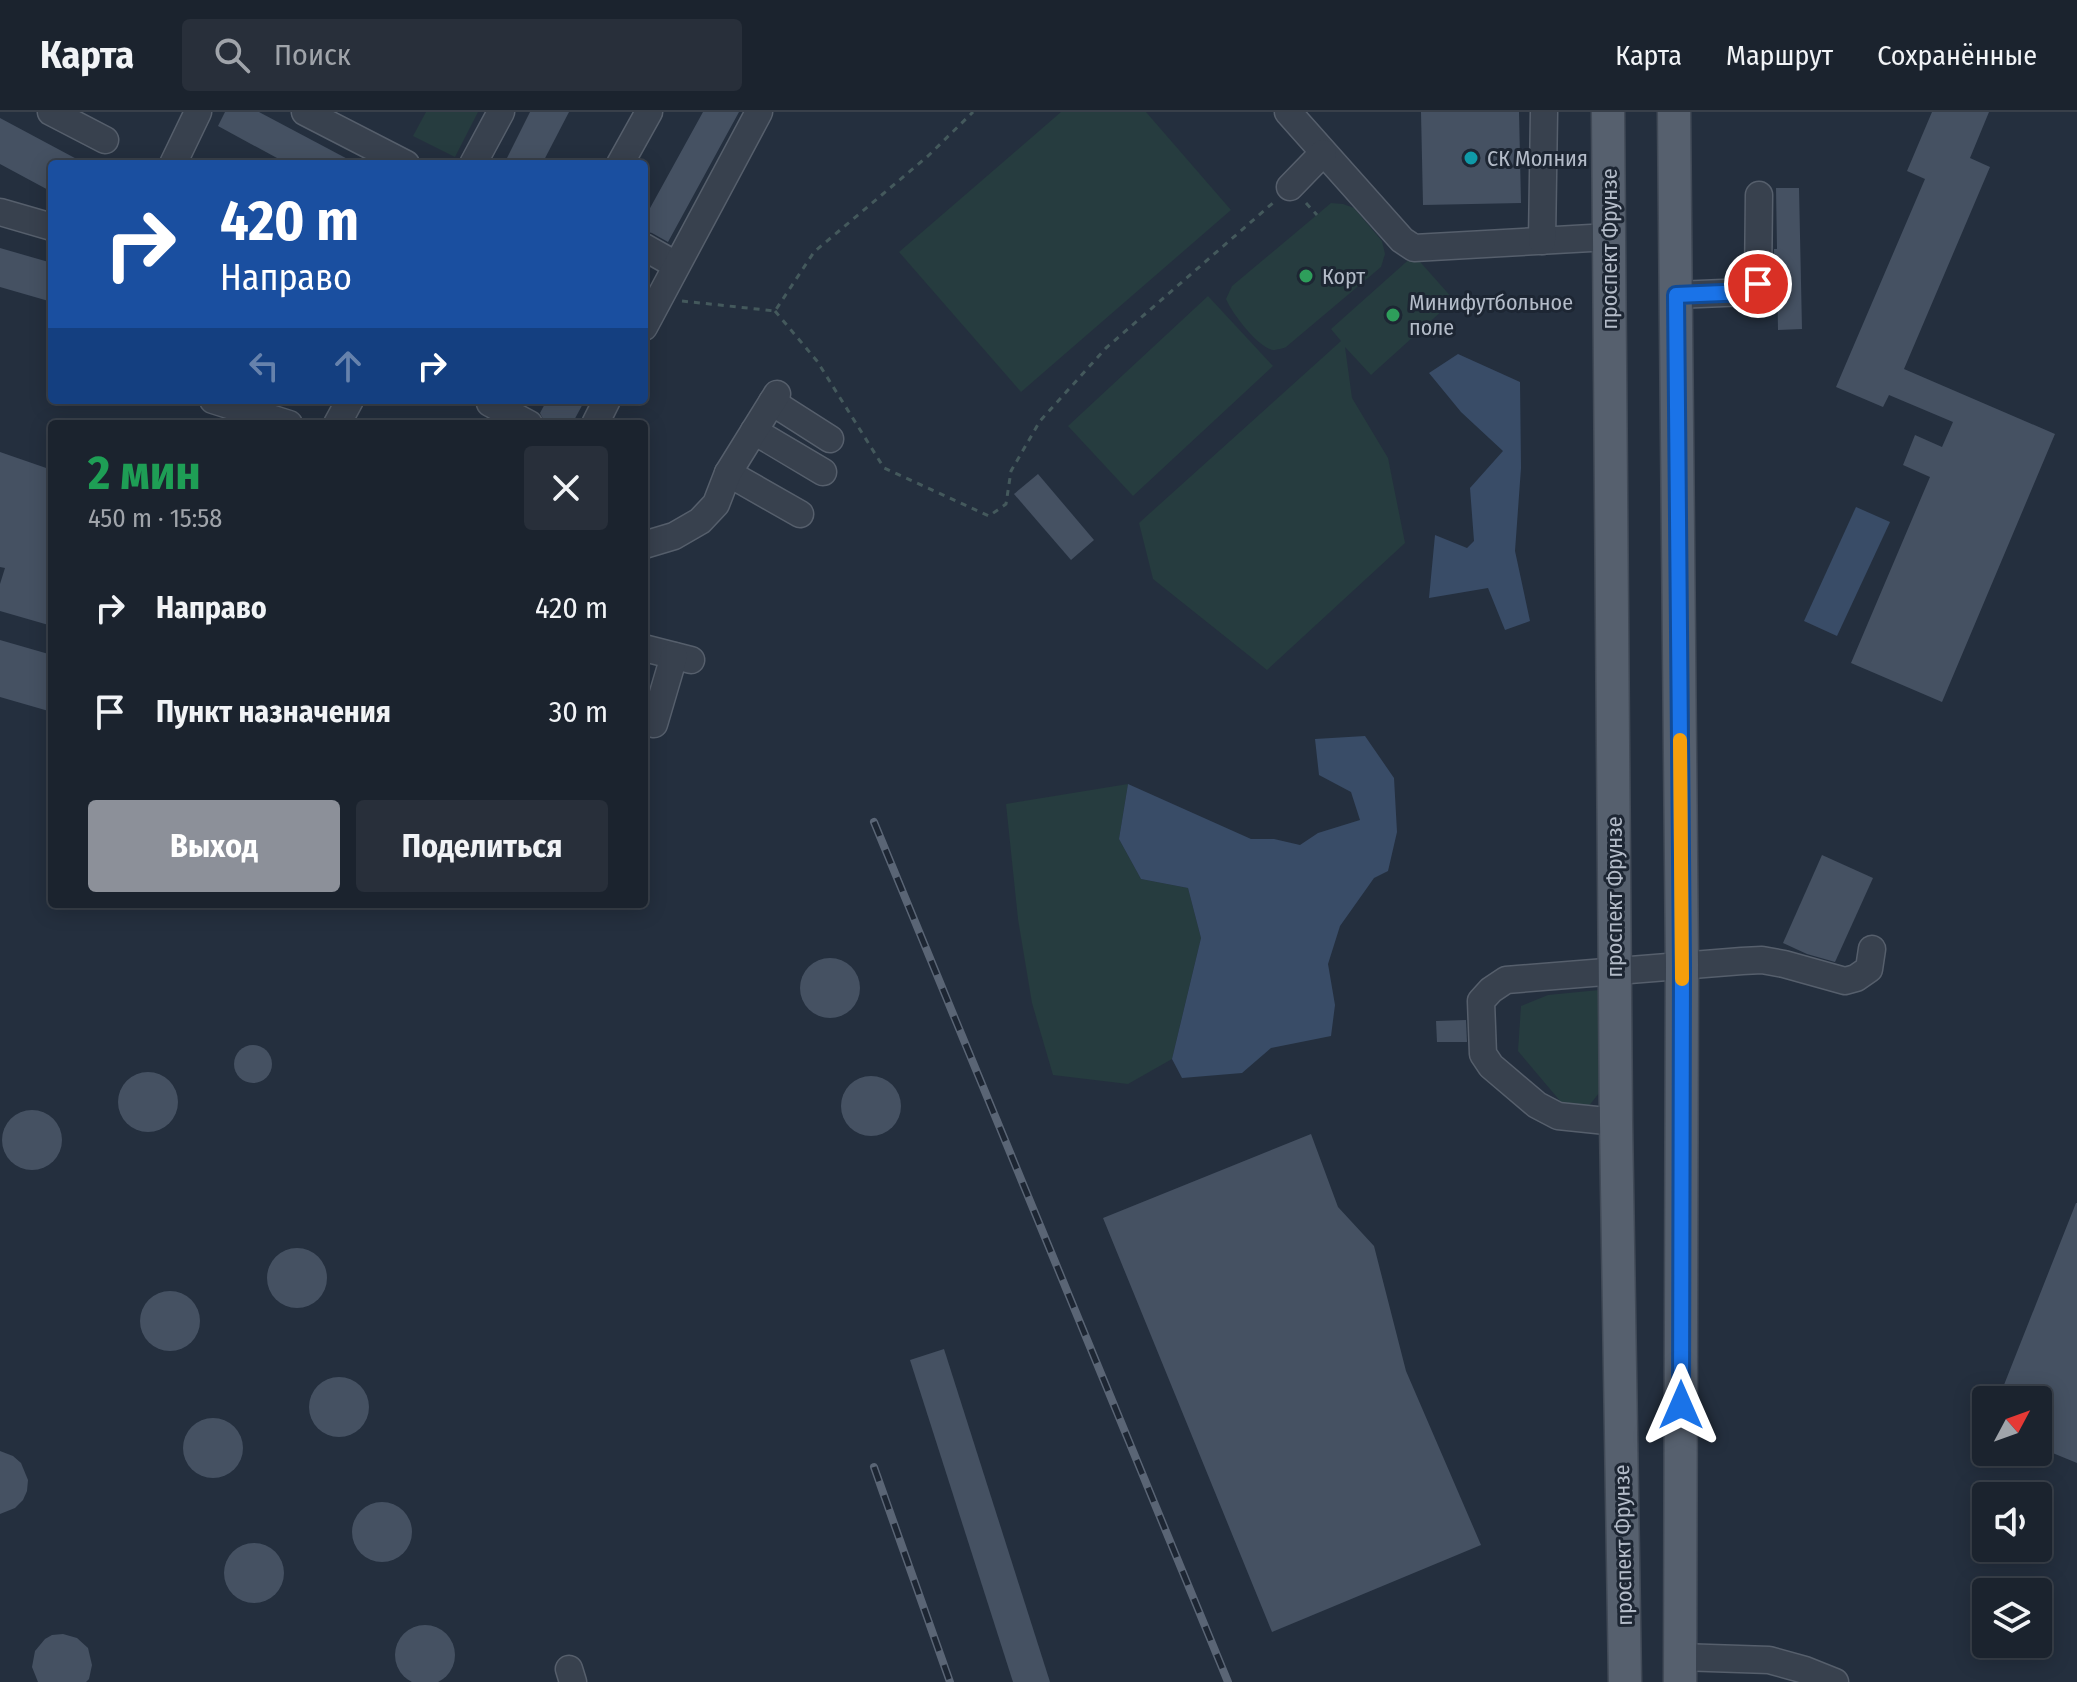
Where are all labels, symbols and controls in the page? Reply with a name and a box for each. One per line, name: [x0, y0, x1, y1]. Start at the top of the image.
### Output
search box: [182, 19, 742, 91]
text: Карта: [40, 32, 134, 78]
icon: search: [210, 33, 254, 77]
text: Поиск: [274, 37, 351, 73]
text: Карта: [1615, 39, 1682, 72]
text: Маршрут: [1726, 39, 1833, 72]
text: Сохранённые: [1877, 39, 2037, 72]
place label: СК Молния: [1487, 145, 1588, 172]
marker: СК Молния: [1462, 149, 1480, 167]
street label: проспект Фрунзе: [1596, 168, 1623, 330]
text: 420 m: [220, 188, 359, 255]
icon: right: [88, 192, 192, 296]
pin: [1724, 250, 1792, 318]
text: Направо: [220, 256, 352, 300]
icon: arrive: [1736, 262, 1780, 306]
place label: Корт: [1322, 263, 1365, 290]
marker: Корт: [1297, 267, 1315, 285]
place label: Минифутбольное поле: [1409, 289, 1573, 341]
marker: Минифутбольное поле: [1384, 306, 1402, 324]
icon: left: [242, 344, 286, 388]
icon: ahead: [326, 344, 370, 388]
icon: right: [410, 344, 454, 388]
text: 2 мин: [88, 444, 201, 502]
button: close: [524, 446, 608, 530]
text: 450 m · 15:58: [88, 503, 222, 534]
icon: right: [88, 586, 132, 630]
text: Направо: [156, 590, 267, 626]
text: 420 m: [535, 590, 608, 626]
icon: arrive: [88, 690, 132, 734]
text: Пункт назначения: [156, 694, 391, 730]
text: 30 m: [549, 694, 608, 730]
button: Выход: [88, 800, 340, 892]
button: Поделиться: [356, 800, 608, 892]
street label: проспект Фрунзе: [1601, 816, 1628, 978]
position arrow: [1639, 1363, 1723, 1447]
north arrow: [1972, 1386, 2052, 1466]
map controls: [1972, 1386, 2052, 1658]
street label: проспект Фрунзе: [1608, 1464, 1638, 1626]
button: sound: [1972, 1482, 2052, 1562]
button: layers: [1972, 1578, 2052, 1658]

